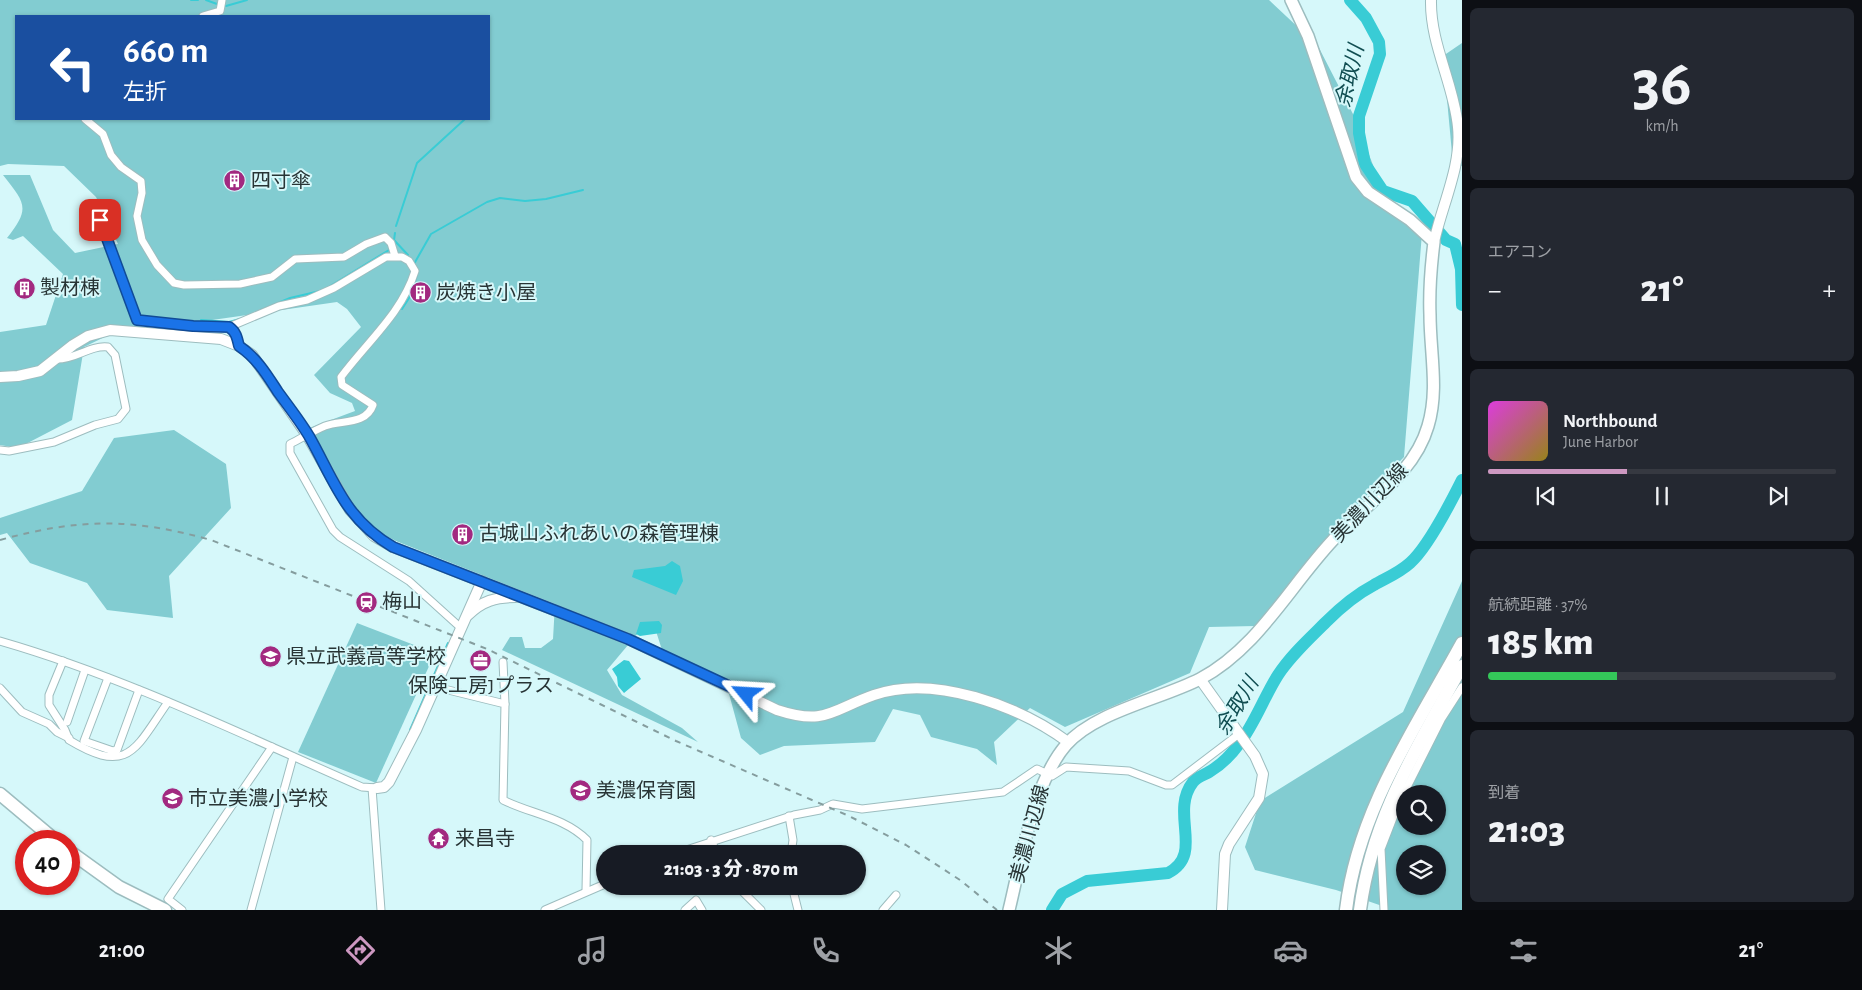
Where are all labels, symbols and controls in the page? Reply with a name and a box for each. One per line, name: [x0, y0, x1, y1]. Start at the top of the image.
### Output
text: 660 m: [123, 34, 209, 69]
icon: left: [40, 35, 105, 100]
water label: 余取川: [1332, 41, 1368, 109]
text: 36: [1632, 52, 1692, 117]
text: 左折: [123, 81, 167, 103]
text: km/h: [1645, 118, 1679, 134]
building icon: 四寸傘: [223, 169, 247, 193]
place label: 四寸傘: [251, 170, 311, 191]
pin: [79, 199, 121, 241]
icon: arrive: [86, 206, 114, 234]
text: エアコン: [1488, 244, 1552, 260]
text: 21°: [1640, 271, 1684, 309]
building icon: 製材棟: [12, 276, 36, 300]
place label: 製材棟: [40, 277, 100, 298]
text: −: [1488, 277, 1501, 305]
text: +: [1823, 277, 1836, 305]
building icon: 炭焼き小屋: [408, 281, 432, 305]
place label: 炭焼き小屋: [436, 281, 536, 303]
text: Northbound: [1563, 412, 1658, 431]
text: June Harbor: [1563, 434, 1638, 450]
street label: 美濃川辺線: [1327, 459, 1412, 546]
icon: previous: [1532, 482, 1560, 510]
icon: pause: [1648, 482, 1676, 510]
icon: next: [1764, 482, 1792, 510]
building icon: 古城山ふれあいの森管理棟: [451, 522, 475, 546]
place label: 古城山ふれあいの森管理棟: [479, 522, 719, 544]
station icon: 梅山: [354, 590, 378, 614]
place label: 梅山: [382, 591, 422, 612]
text: 航続距離 · 37%: [1488, 597, 1587, 613]
text: 185 km: [1488, 624, 1594, 662]
school or university icon: 県立武義高等学校: [258, 645, 282, 669]
place label: 県立武義高等学校: [286, 646, 446, 667]
office icon: 保険工房Jプラス: [469, 648, 493, 672]
position arrow: [719, 667, 771, 719]
water label: 余取川: [1211, 671, 1263, 738]
place label: 保険工房Jプラス: [408, 675, 554, 696]
school or university icon: 美濃保育園: [568, 779, 592, 803]
place label: 美濃保育園: [596, 779, 696, 801]
street label: 美濃川辺線: [1005, 783, 1053, 885]
map controls: [1396, 785, 1446, 895]
button: search: [1396, 785, 1446, 835]
text: 到着: [1488, 785, 1520, 801]
school or university icon: 市立美濃小学校: [160, 787, 184, 811]
place label: 市立美濃小学校: [188, 787, 328, 809]
text: 21:03: [1488, 812, 1565, 850]
temple icon: 来昌寺: [427, 827, 451, 851]
place label: 来昌寺: [455, 828, 515, 849]
speed limit sign: 40: [15, 830, 80, 895]
button: layers: [1396, 845, 1446, 895]
text: 21:03 · 3 分 · 870 m: [664, 860, 798, 879]
icon: directions: [343, 933, 378, 968]
icon: music: [575, 933, 610, 968]
icon: phone: [808, 933, 843, 968]
icon: climate: [1041, 933, 1076, 968]
icon: car: [1273, 933, 1308, 968]
icon: filters: [1506, 933, 1541, 968]
text: 21:00: [99, 939, 145, 961]
text: 21°: [1738, 939, 1763, 961]

